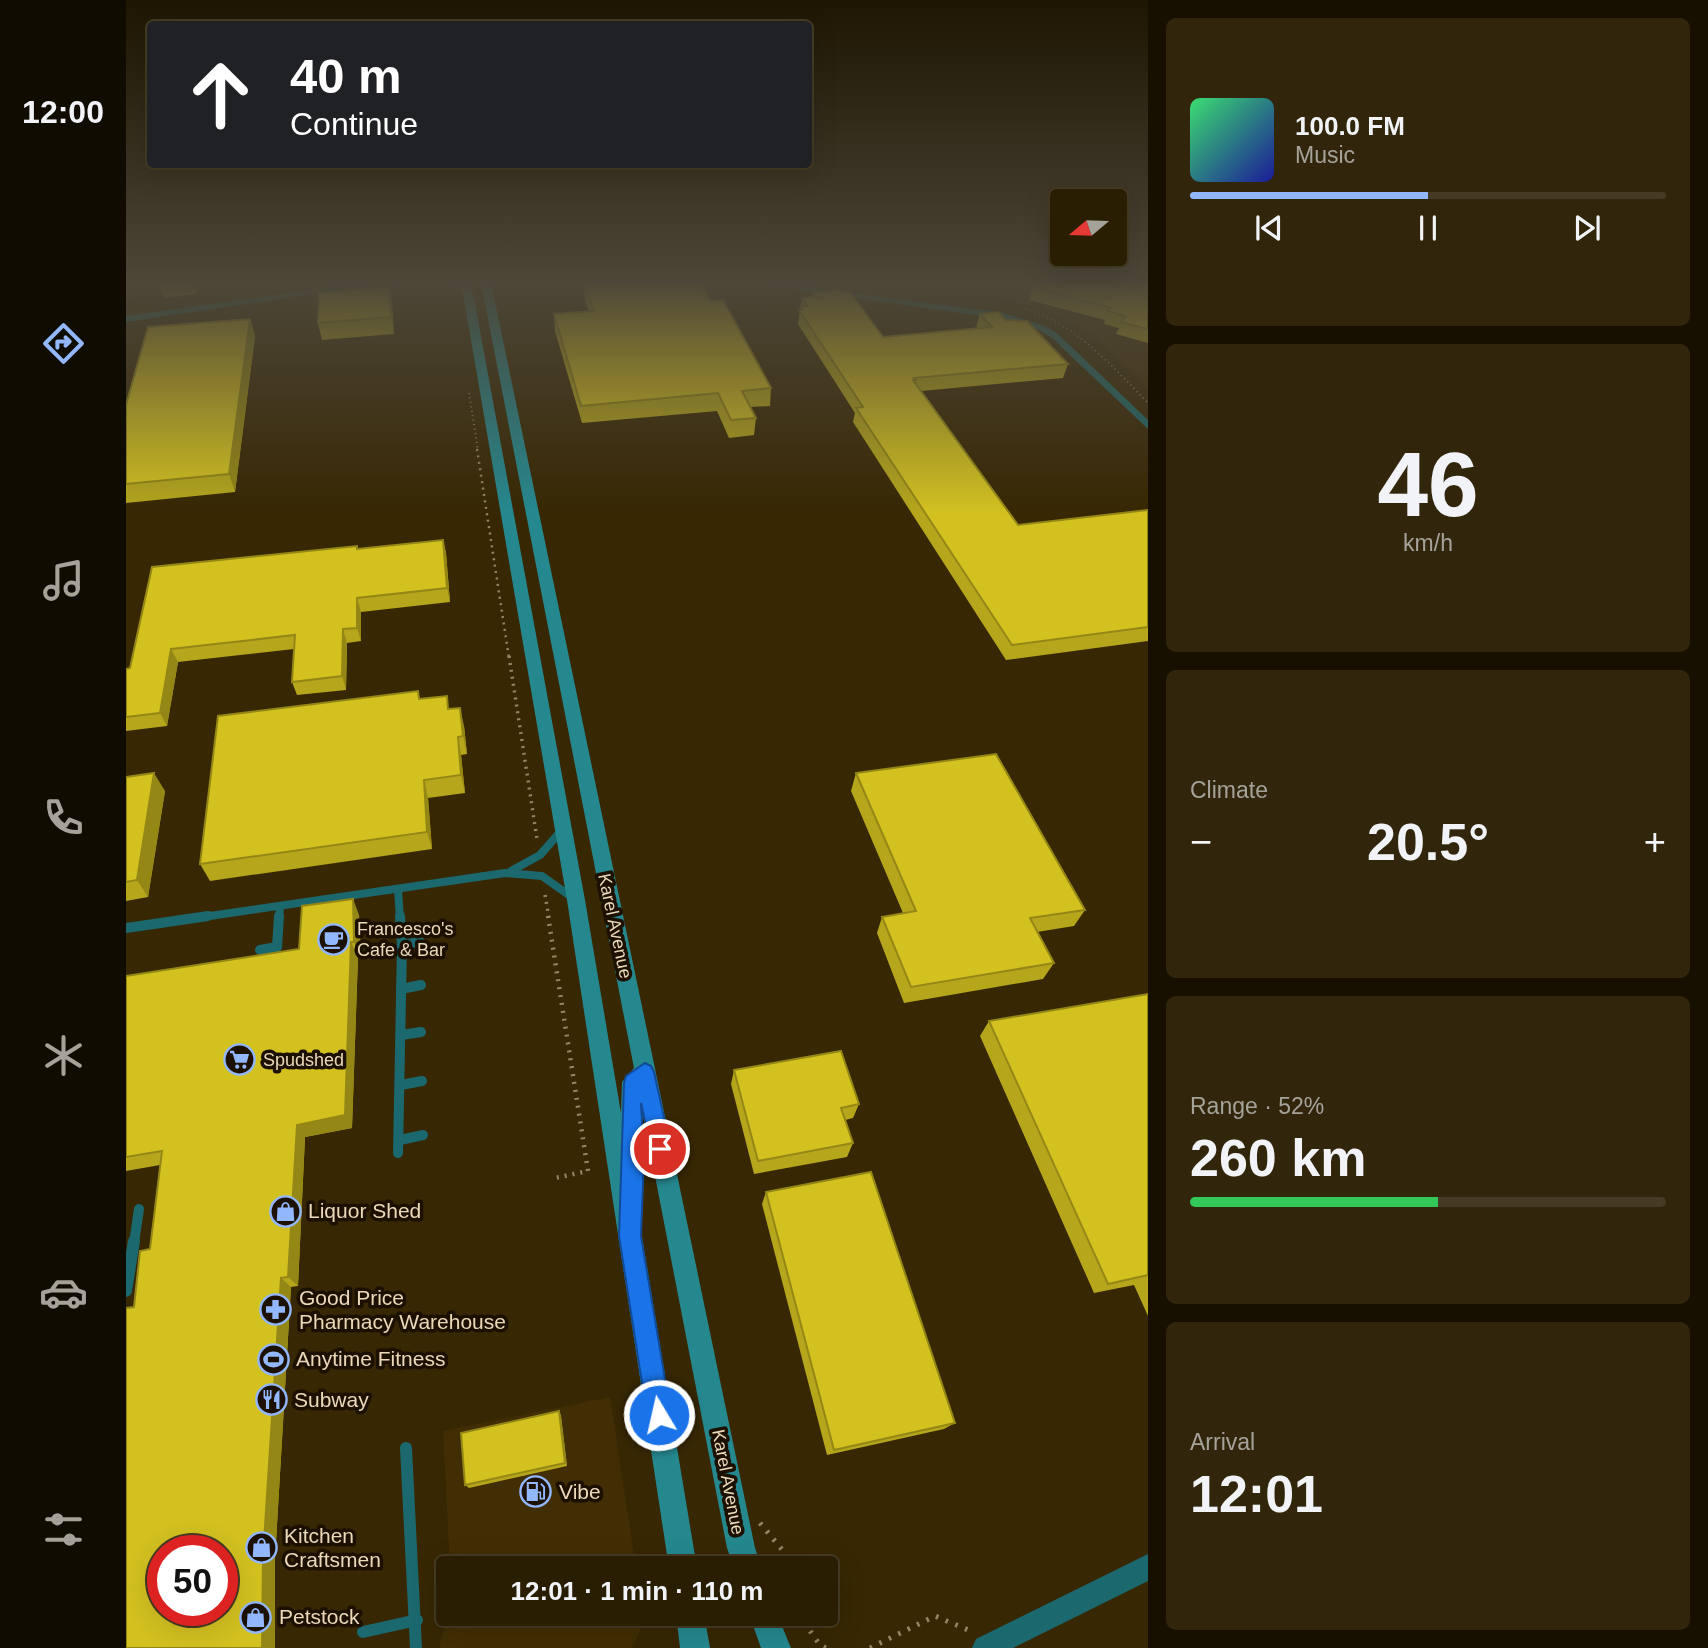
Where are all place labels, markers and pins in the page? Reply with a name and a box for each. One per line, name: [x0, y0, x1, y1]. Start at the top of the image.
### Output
place label: Francesco's Cafe & Bar: [357, 919, 453, 960]
cafe icon: Francesco's Cafe & Bar: [317, 922, 351, 956]
supermarket icon: Spudshed: [223, 1043, 257, 1077]
place label: Spudshed: [263, 1050, 344, 1070]
pin: [630, 1119, 690, 1179]
shop icon: Liquor Shed: [268, 1194, 302, 1228]
place label: Liquor Shed: [308, 1199, 421, 1222]
place label: Good Price Pharmacy Warehouse: [299, 1286, 506, 1333]
pharmacy icon: Good Price Pharmacy Warehouse: [259, 1293, 293, 1327]
sports icon: Anytime Fitness: [256, 1342, 290, 1376]
place label: Anytime Fitness: [296, 1347, 445, 1370]
restaurant icon: Subway: [254, 1383, 288, 1417]
place label: Subway: [294, 1388, 369, 1411]
fuel station icon: Vibe: [519, 1475, 553, 1509]
place label: Vibe: [559, 1480, 601, 1503]
place label: Kitchen Craftsmen: [284, 1524, 381, 1571]
shop icon: Kitchen Craftsmen: [244, 1531, 278, 1565]
shop icon: Petstock: [239, 1600, 273, 1634]
place label: Petstock: [279, 1605, 360, 1628]

